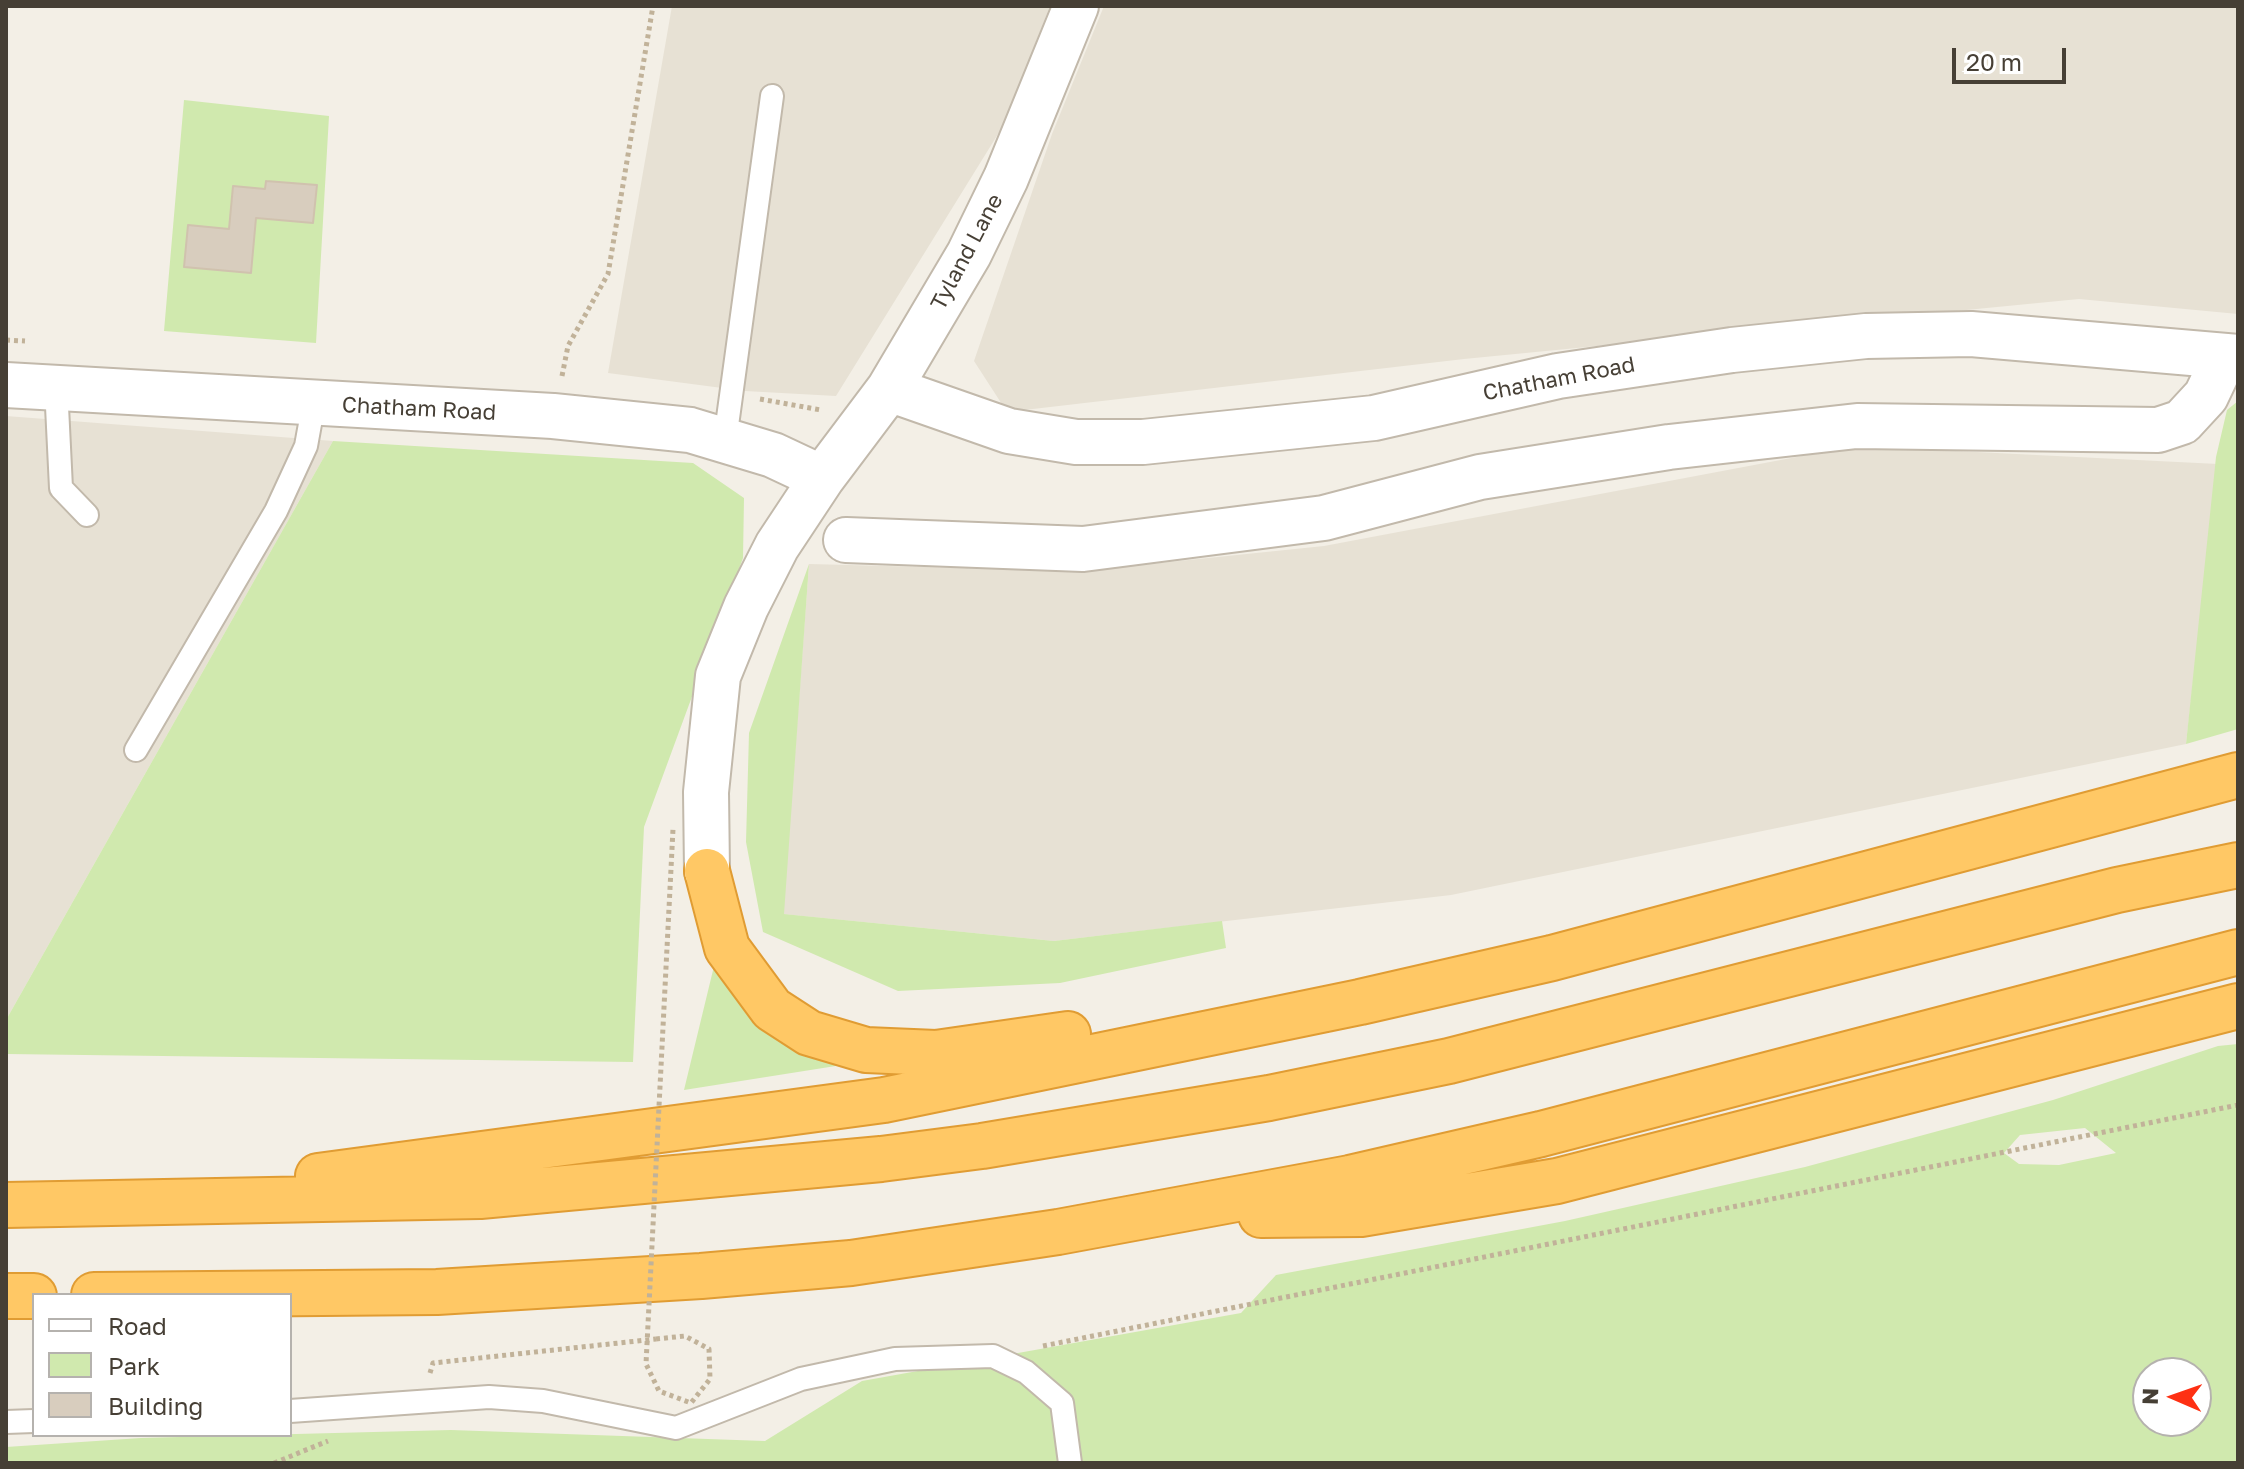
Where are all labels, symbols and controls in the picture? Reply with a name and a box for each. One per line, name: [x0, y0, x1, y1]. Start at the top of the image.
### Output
scale bar: [1956, 32, 2070, 82]
text: 20 m: [1966, 47, 2022, 76]
street label: Tyland Lane: [925, 189, 1009, 315]
street label: Chatham Road: [1481, 351, 1637, 407]
street label: Chatham Road: [341, 392, 497, 426]
legend: [32, 1293, 292, 1437]
text: Road: [108, 1311, 167, 1340]
text: Park: [108, 1351, 160, 1380]
north arrow: [2132, 1357, 2212, 1437]
text: N: [2136, 1387, 2163, 1405]
text: Building: [108, 1391, 203, 1420]

